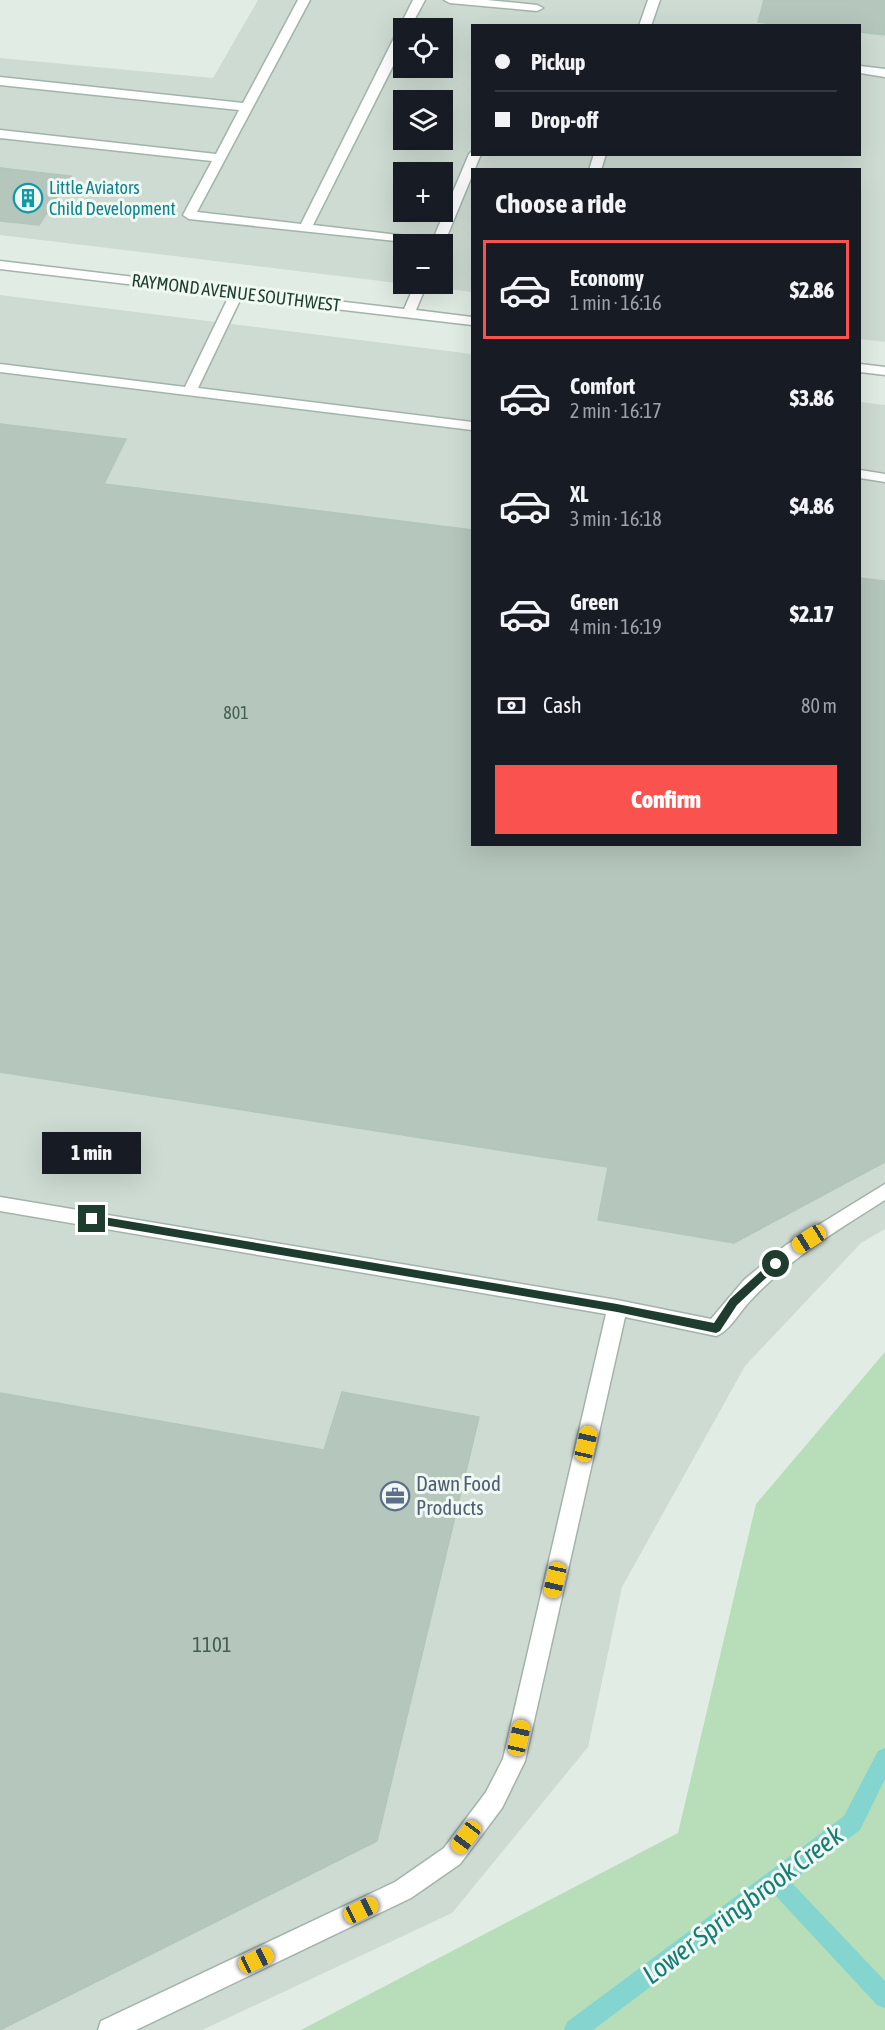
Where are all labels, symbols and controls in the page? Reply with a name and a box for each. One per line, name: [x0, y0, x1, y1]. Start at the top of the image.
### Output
map controls: [393, 18, 453, 294]
button: locate: [393, 18, 453, 78]
text: Pickup: [531, 49, 586, 75]
button: layers: [393, 90, 453, 150]
text: Drop-off: [531, 107, 598, 133]
button: +: [393, 162, 453, 222]
place label: Little Aviators Child Development: [49, 177, 176, 219]
building icon: Little Aviators Child Development: [12, 182, 44, 214]
text: Choose a ride: [495, 188, 627, 219]
button: −: [393, 234, 453, 294]
icon: car: [498, 263, 552, 317]
text: Economy: [570, 265, 644, 291]
street label: RAYMOND AVENUE SOUTHWEST: [130, 269, 342, 316]
text: $2.86: [790, 277, 834, 303]
text: 1 min · 16:16: [570, 291, 662, 314]
icon: car: [498, 371, 552, 425]
text: Comfort: [570, 373, 635, 399]
text: $3.86: [790, 385, 834, 411]
text: 2 min · 16:17: [570, 399, 662, 422]
icon: car: [498, 479, 552, 533]
text: XL: [570, 481, 588, 507]
text: $4.86: [790, 493, 834, 519]
text: 3 min · 16:18: [570, 507, 662, 530]
icon: car: [498, 587, 552, 641]
text: Green: [570, 589, 619, 615]
text: $2.17: [790, 601, 834, 627]
text: 4 min · 16:19: [570, 615, 662, 638]
icon: cash: [495, 689, 528, 722]
text: Cash: [543, 692, 582, 718]
text: 80 m: [801, 694, 837, 717]
house number: 801: [223, 702, 249, 723]
button: Confirm: [495, 765, 837, 834]
callout: 1 min: [42, 1132, 142, 1174]
text: 1 min: [71, 1141, 112, 1164]
route end: [78, 1205, 105, 1232]
car: [789, 1222, 829, 1256]
route start: [762, 1250, 789, 1277]
car: [573, 1424, 599, 1464]
place label: Dawn Food Products: [416, 1471, 501, 1519]
office icon: Dawn Food Products: [379, 1480, 411, 1512]
car: [542, 1560, 568, 1600]
house number: 1101: [192, 1632, 232, 1656]
car: [506, 1718, 532, 1758]
car: [448, 1817, 484, 1857]
water label: Lower Springbrook Creek: [636, 1818, 850, 1990]
car: [341, 1894, 381, 1926]
car: [236, 1944, 276, 1976]

